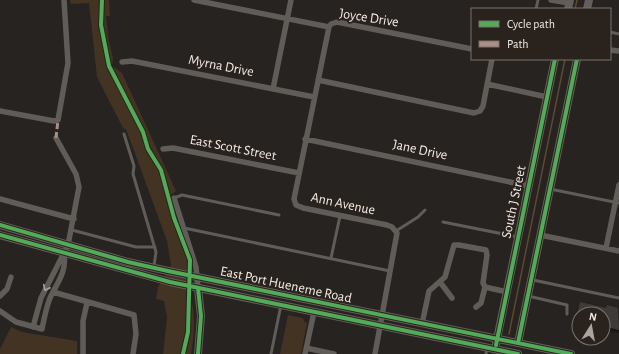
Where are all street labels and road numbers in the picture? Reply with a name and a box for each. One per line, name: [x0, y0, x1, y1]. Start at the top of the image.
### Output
street label: Joyce Drive: [338, 6, 400, 30]
street label: Myrna Drive: [187, 53, 255, 79]
street label: East Scott Street: [189, 133, 278, 163]
street label: Jane Drive: [391, 137, 449, 163]
street label: South J Street: [499, 164, 529, 240]
street label: Ann Avenue: [310, 190, 376, 218]
street label: East Port Hueneme Road: [219, 264, 353, 306]

